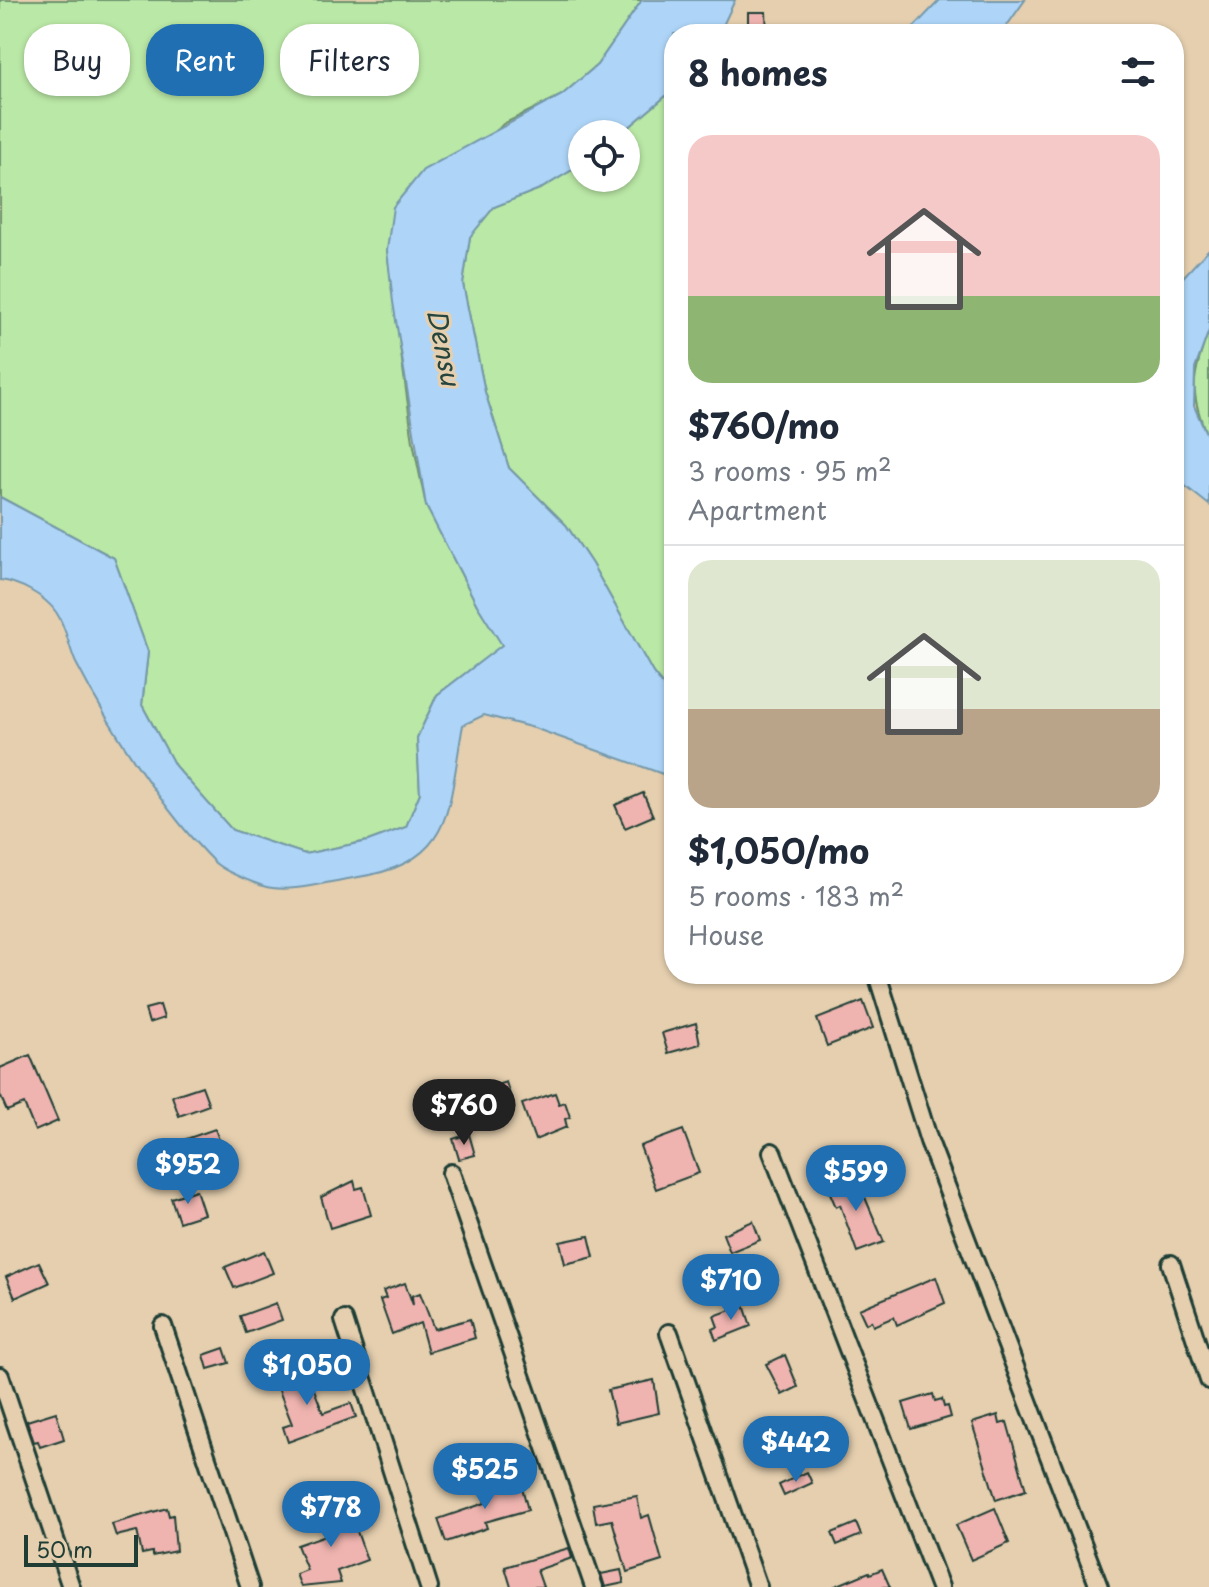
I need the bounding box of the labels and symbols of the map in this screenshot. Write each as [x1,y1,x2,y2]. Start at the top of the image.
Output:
water label: Densu [419,305,472,391]
pin: $760 [417,1079,511,1147]
pin: $952 [141,1138,235,1206]
pin: $599 [809,1145,903,1213]
pin: $710 [684,1254,778,1322]
pin: $1,050 [242,1339,372,1407]
pin: $442 [749,1416,843,1484]
pin: $525 [438,1443,532,1511]
pin: $778 [284,1481,378,1549]
scale bar [24,1531,138,1567]

